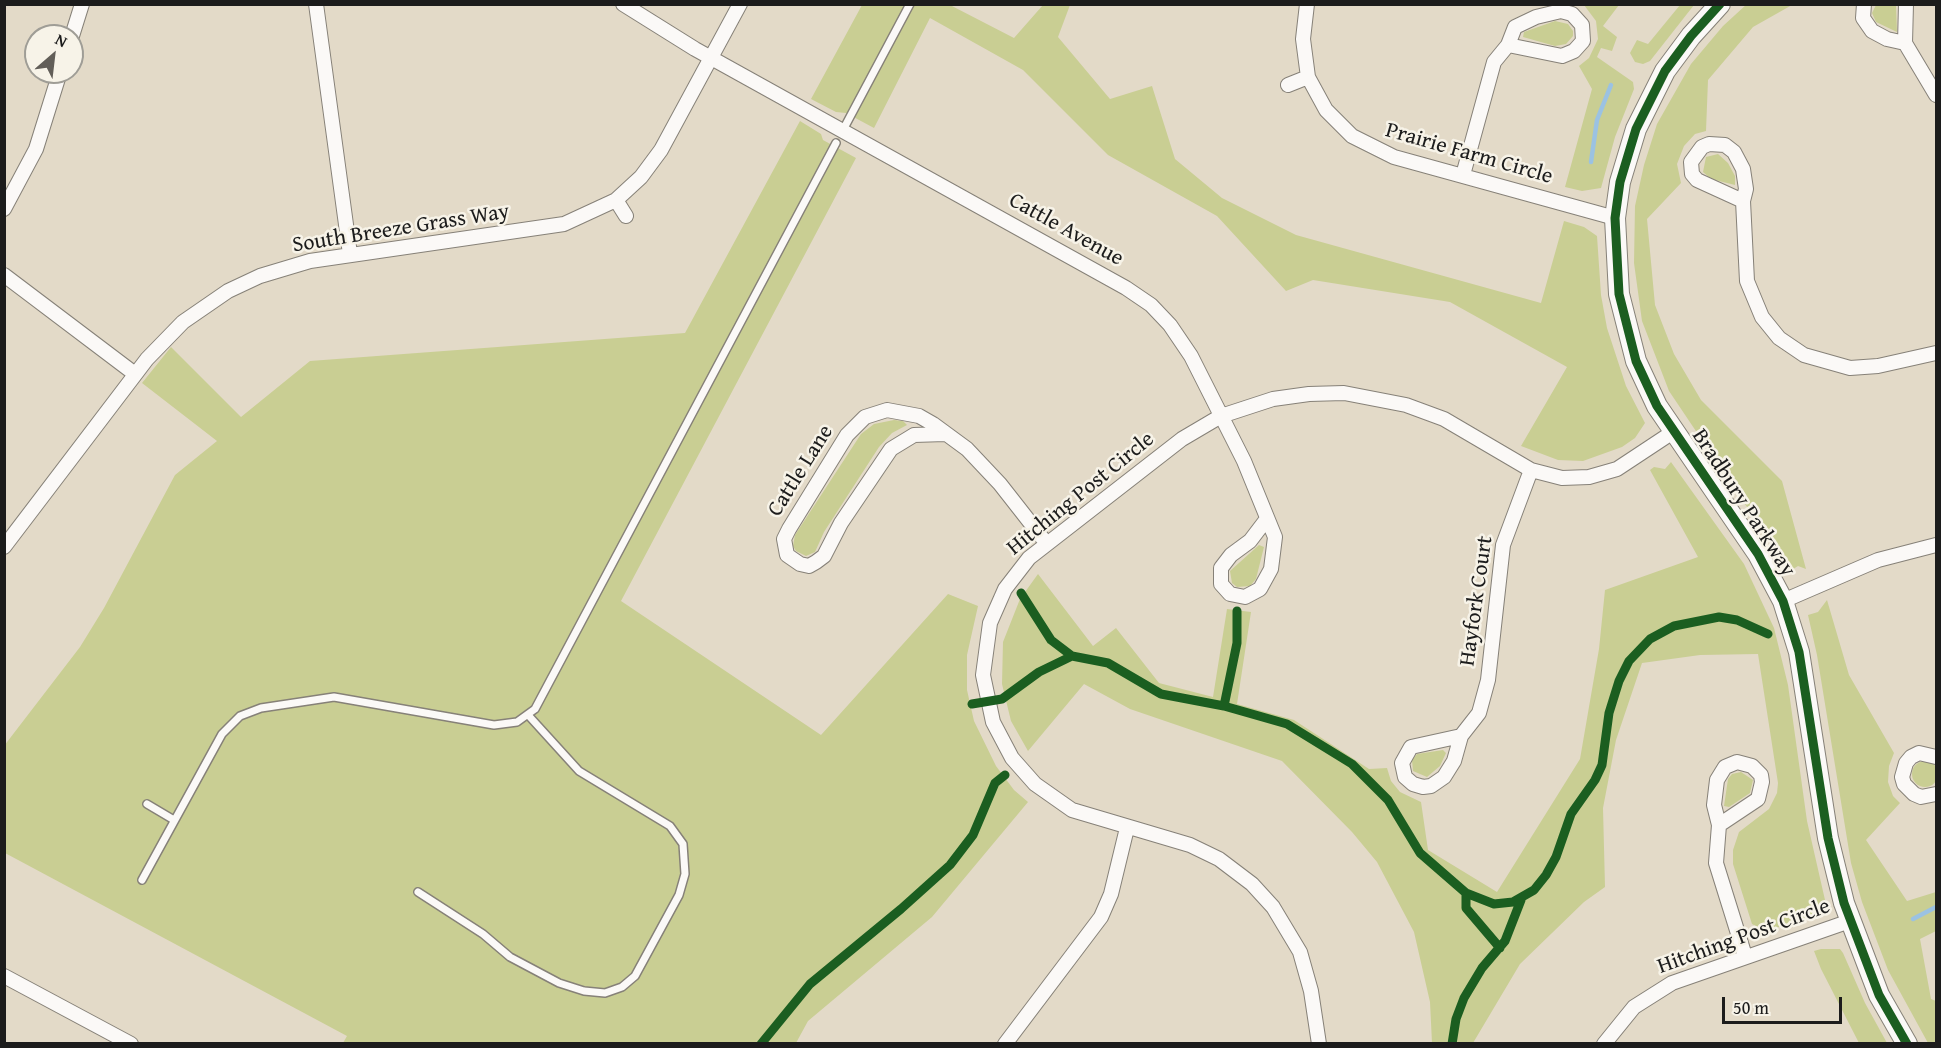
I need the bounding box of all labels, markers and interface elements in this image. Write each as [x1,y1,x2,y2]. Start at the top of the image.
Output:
north arrow [24,24,84,84]
text: N [51,27,72,53]
street label: Prairie Farm Circle [1382,118,1556,190]
street label: Cattle Avenue [1004,188,1128,272]
street label: South Breeze Grass Way [291,199,511,259]
street label: Cattle Lane [763,420,839,522]
street label: Bradbury Parkway [1685,424,1801,582]
street label: Hitching Post Circle [1002,427,1160,561]
street label: Hayfork Court [1455,534,1499,668]
street label: Hitching Post Circle [1654,894,1834,980]
scale bar [1725,985,1845,1023]
text: 50 m [1733,994,1769,1021]

